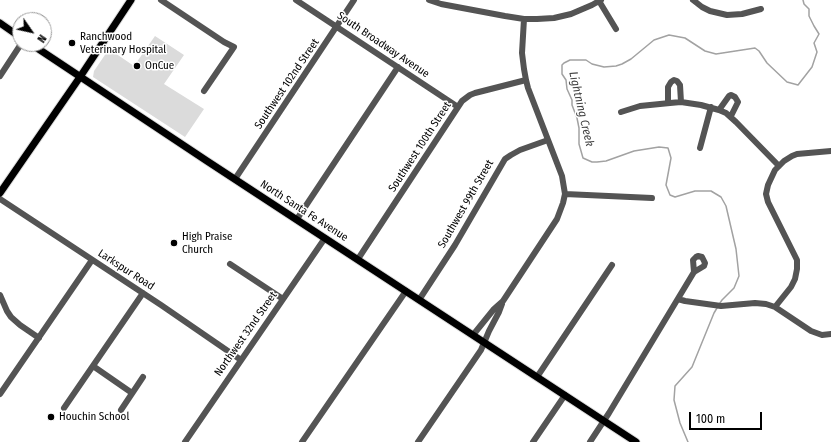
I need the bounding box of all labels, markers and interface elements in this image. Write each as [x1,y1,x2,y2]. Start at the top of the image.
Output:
street label: South Broadway Avenue [334,9,432,81]
north arrow [12,12,52,52]
place label: Ranchwood Veterinary Hospital [80,30,166,56]
text: N [34,32,49,45]
street label: Southwest 102nd Street [252,36,322,132]
marker: Ranchwood Veterinary Hospital [67,38,77,48]
place label: OnCue [145,59,174,73]
marker: OnCue [132,61,142,71]
water label: Lightning Creek [565,70,597,148]
street label: Southwest 100th Street [386,100,454,194]
street label: Southwest 99th Street [435,158,497,250]
street label: North Santa Fe Avenue [258,178,350,244]
place label: High Praise Church [182,230,232,256]
marker: High Praise Church [169,238,179,248]
street label: Larkspur Road [95,247,157,293]
street label: Northwest 32nd Street [212,289,280,379]
scale bar [691,404,764,430]
place label: Houchin School [59,410,129,424]
marker: Houchin School [46,412,56,422]
text: 100 m [696,412,725,426]

